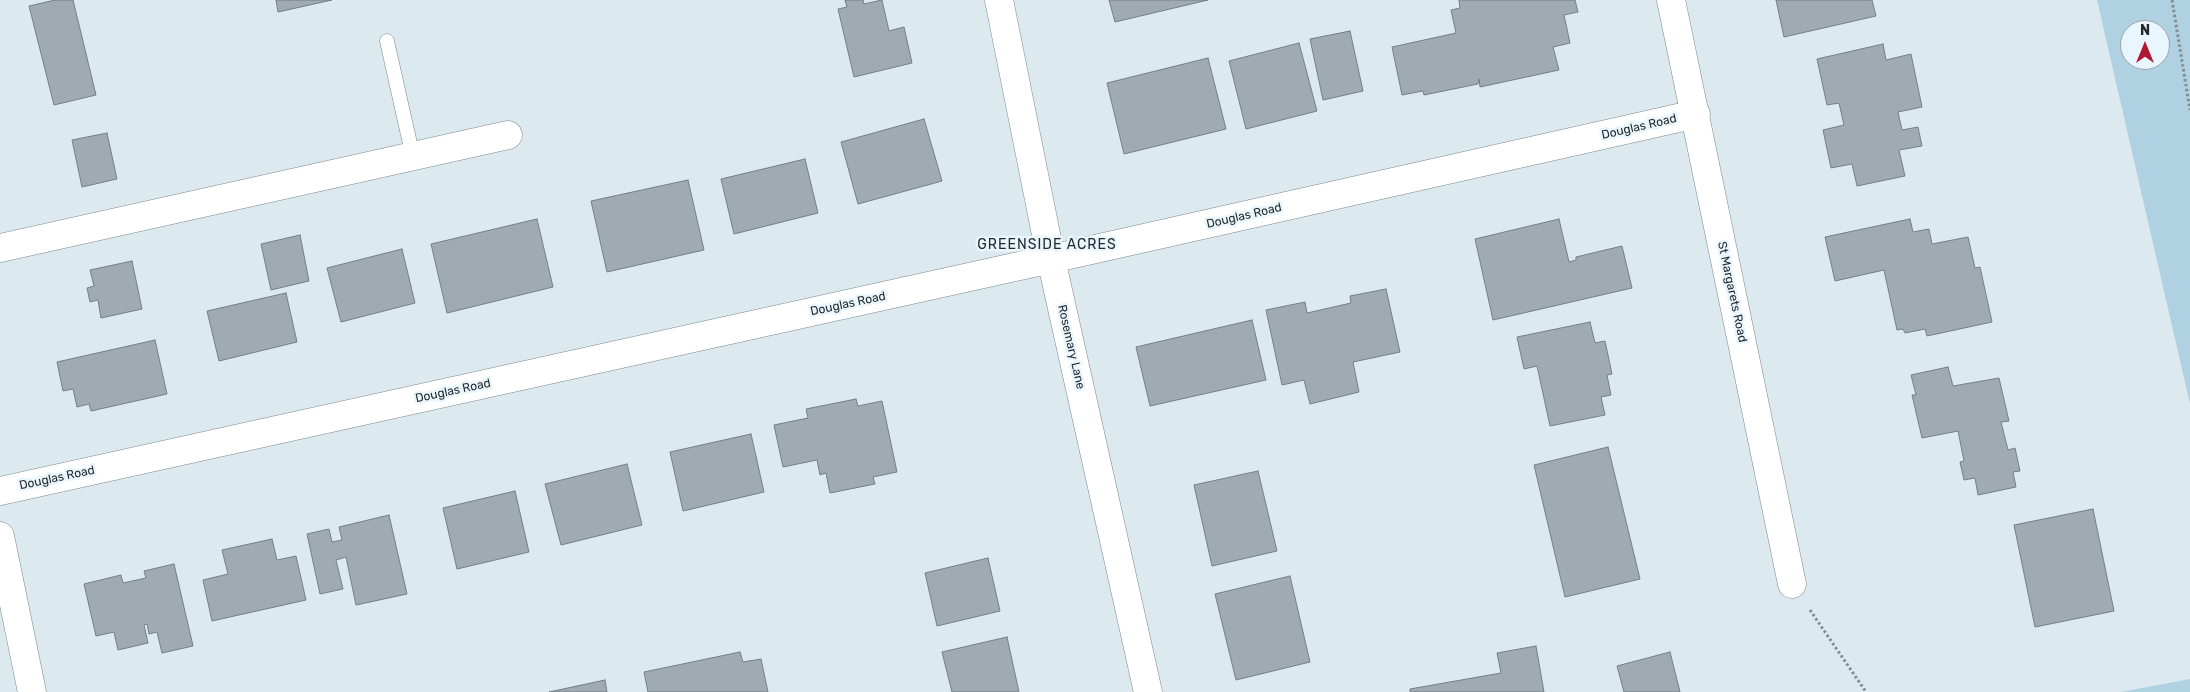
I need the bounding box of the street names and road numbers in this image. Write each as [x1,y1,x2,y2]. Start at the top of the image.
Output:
street label: Douglas Road [1600,111,1678,143]
street label: Douglas Road [1205,200,1283,232]
street label: St Margarets Road [1714,240,1750,344]
street label: Douglas Road [809,289,887,319]
street label: Rosemary Lane [1054,303,1088,391]
street label: Douglas Road [414,376,492,406]
street label: Douglas Road [18,463,96,493]

